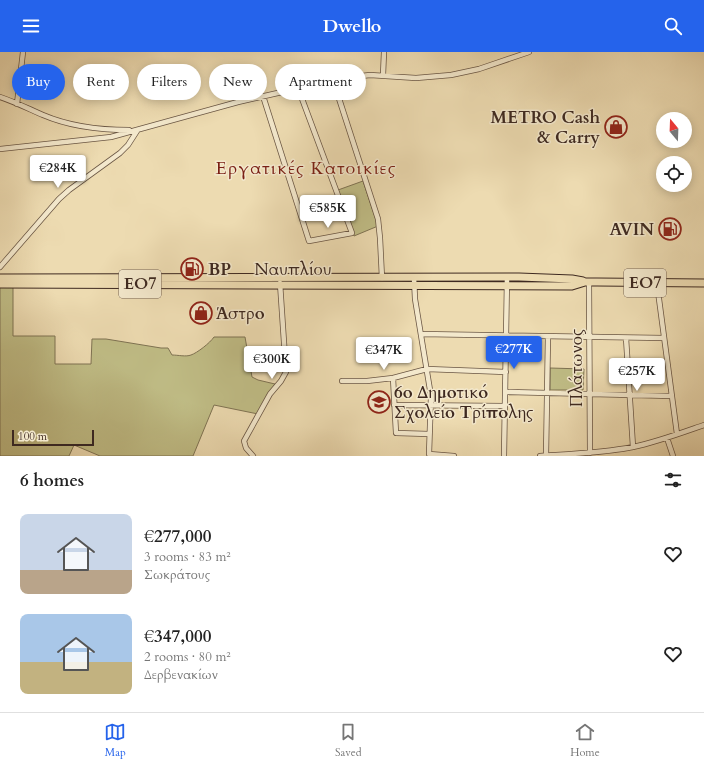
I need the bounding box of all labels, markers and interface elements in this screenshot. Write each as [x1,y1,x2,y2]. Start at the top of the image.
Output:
text: Dwello [323,14,381,39]
icon: menu [20,15,42,37]
icon: search [662,15,684,37]
chip: Buy [12,64,65,100]
chip: Rent [73,64,129,100]
chip: Filters [137,64,201,100]
chip: New [209,64,267,100]
chip: Apartment [275,64,366,100]
place label: METRO Cash & Carry [491,106,600,149]
north arrow [656,112,692,148]
map controls [656,112,692,192]
shop icon: METRO Cash & Carry [603,114,629,140]
pin: €284K [30,155,86,189]
district label: Εργατικές Κατοικίες [216,156,396,181]
button: locate [656,156,692,192]
text: €284K [39,159,77,177]
pin: €585K [300,195,356,229]
text: €585K [309,199,347,217]
fuel station icon: AVIN [657,216,683,242]
place label: AVIN [610,218,654,241]
fuel station icon: BP [179,256,205,282]
place label: BP [208,258,231,281]
street label: Ναυπλίου [254,258,332,281]
road number: ΕΟ7 [624,269,666,297]
road number: ΕΟ7 [119,270,161,298]
shop icon: Άστρο [188,300,214,326]
place label: Άστρο [215,302,265,325]
street label: Πλάτωνος [565,329,588,407]
pin: €277K [486,336,542,370]
pin: €347K [356,337,412,371]
text: €277K [495,340,533,358]
text: €347K [365,341,403,359]
pin: €300K [244,346,300,380]
text: €300K [253,350,291,368]
pin: €257K [609,358,665,392]
text: €257K [618,362,656,380]
place label: 6ο Δημοτικό Σχολείο Τρίπολης [394,381,533,424]
school or university icon: 6ο Δημοτικό Σχολείο Τρίπολης [366,389,392,415]
scale bar [12,428,94,447]
text: 100 m [18,429,47,444]
text: 6 homes [20,469,84,492]
icon: filters [662,469,684,491]
text: €277,000 [144,525,211,548]
icon: home [52,530,100,578]
icon: heart [662,543,684,565]
text: 3 rooms · 83 m² [144,548,231,566]
text: Σωκράτους [144,566,210,584]
text: €347,000 [144,625,211,648]
icon: home [52,630,100,678]
icon: heart [662,643,684,665]
text: 2 rooms · 80 m² [144,648,231,666]
text: Δερβενακίων [144,666,218,684]
tab: Map [104,721,126,760]
tab: Saved [335,721,362,760]
tab: Home [570,721,600,760]

